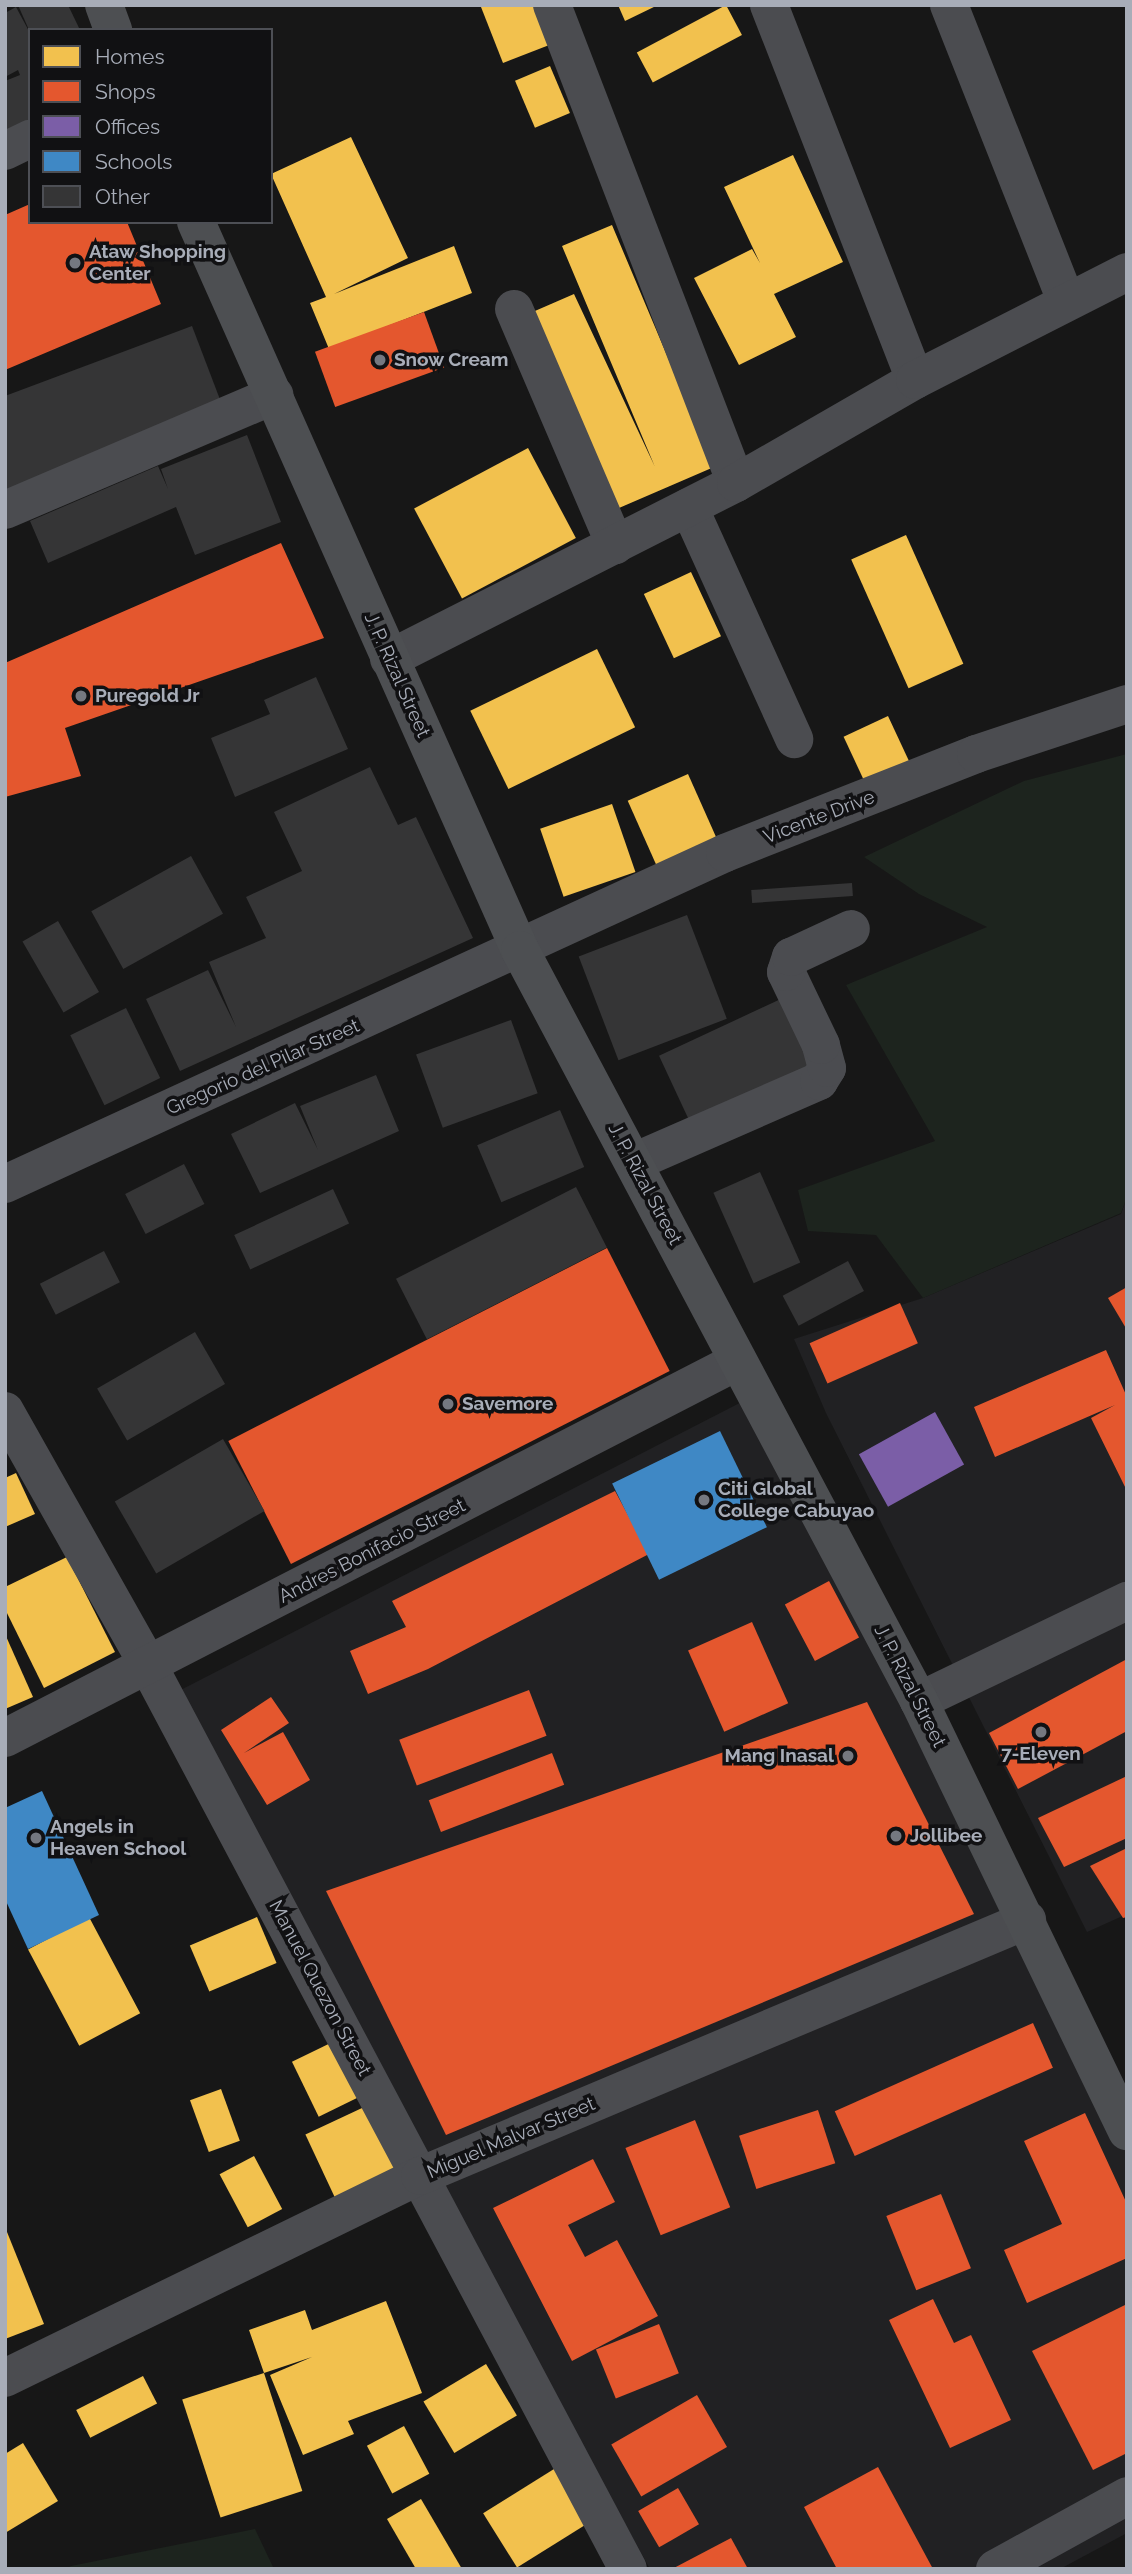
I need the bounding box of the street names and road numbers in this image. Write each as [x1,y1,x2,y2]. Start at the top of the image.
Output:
street label: J. P. Rizal Street [359,609,435,741]
street label: Vicente Drive [760,785,878,849]
street label: Gregorio del Pilar Street [163,1014,363,1120]
street label: J. P. Rizal Street [603,1119,687,1249]
street label: Andres Bonifacio Street [275,1494,469,1608]
street label: J. P. Rizal Street [869,1621,951,1751]
street label: Manuel Quezon Street [264,1896,376,2080]
street label: Miguel Malvar Street [423,2092,599,2184]

